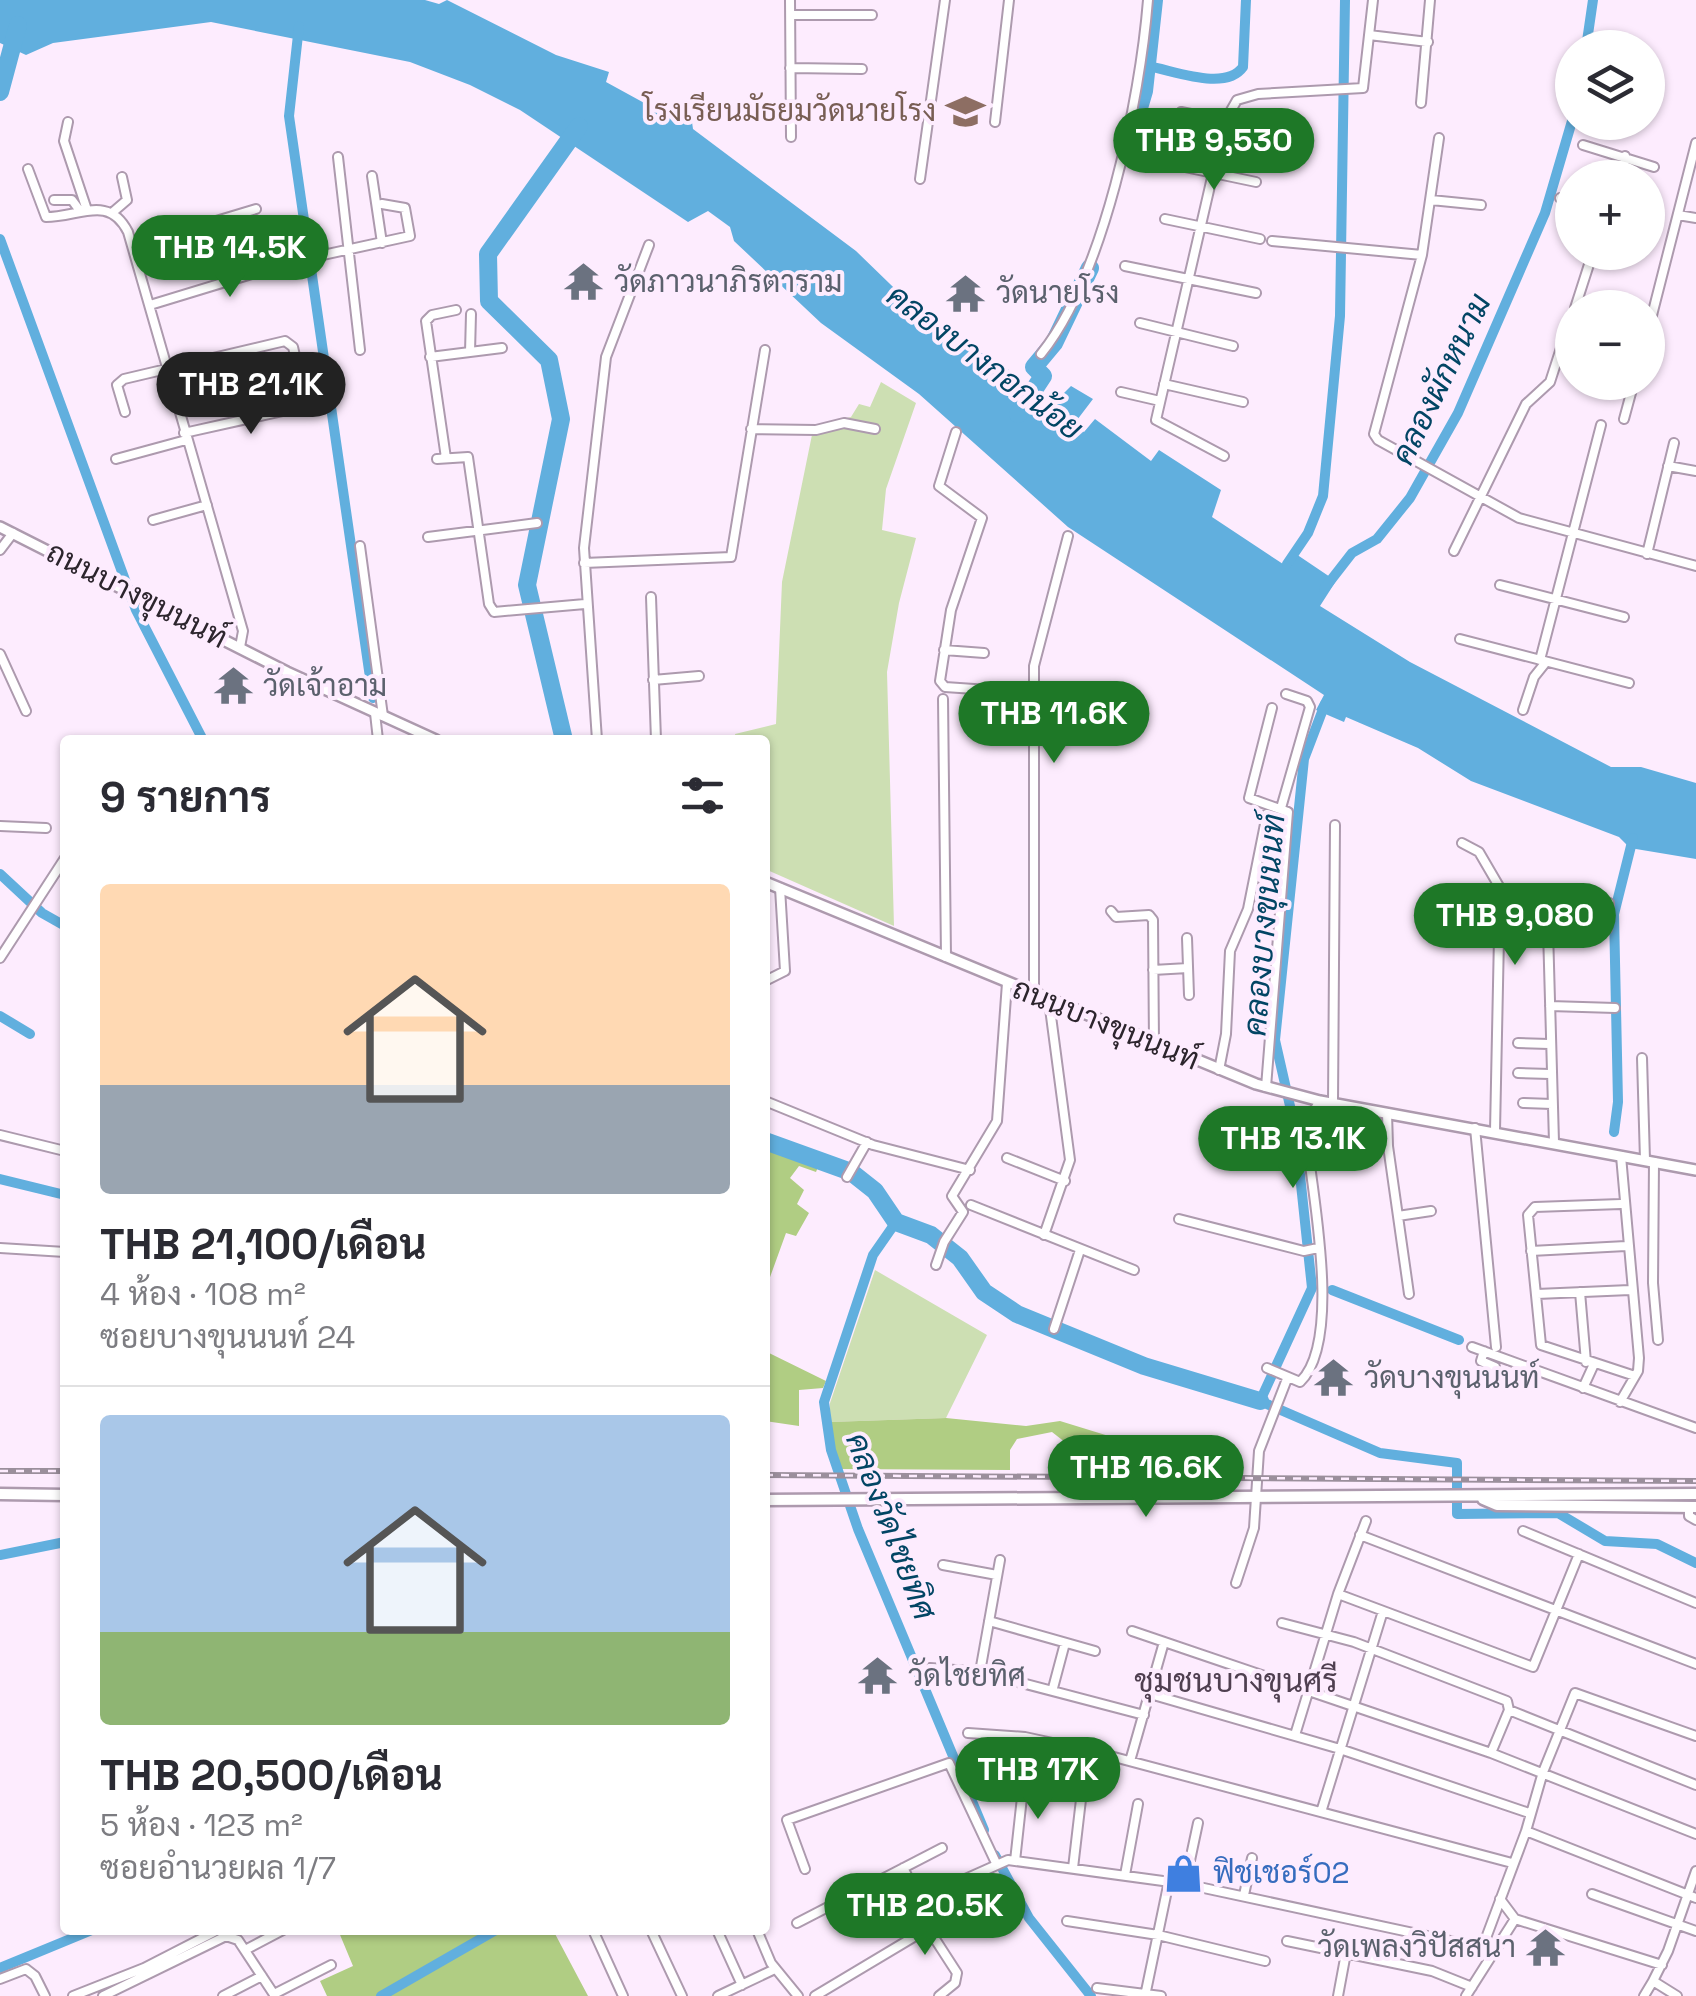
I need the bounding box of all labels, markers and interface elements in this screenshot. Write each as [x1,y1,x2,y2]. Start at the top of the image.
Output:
map controls [1555,30,1665,400]
button: layers [1555,30,1665,140]
school or university icon: โรงเรียนมัธยมวัดนายโรง [945,90,987,132]
place label: โรงเรียนมัธยมวัดนายโรง [641,91,936,130]
pin: THB 9,530 [1100,108,1328,193]
text: THB 9,530 [1135,120,1293,160]
button: + [1555,160,1665,270]
pin: THB 14.5K [116,215,344,300]
text: THB 14.5K [154,227,306,267]
temple icon: วัดภาวนาภิรตาราม [563,261,605,303]
place label: วัดภาวนาภิรตาราม [614,262,842,301]
temple icon: วัดนายโรง [945,272,987,314]
place label: วัดนายโรง [996,273,1119,312]
water label: คลองบางกอกน้อย [879,275,1091,449]
water label: คลองผักหนาม [1382,287,1500,471]
button: − [1555,290,1665,400]
pin: THB 21.1K [137,352,365,437]
text: THB 21.1K [178,364,324,404]
street label: ถนนบางขุนนนท์ [39,532,234,659]
temple icon: วัดเจ้าอาม [212,665,254,707]
place label: วัดเจ้าอาม [263,665,387,705]
pin: THB 11.6K [940,681,1168,766]
text: THB 11.6K [980,693,1128,733]
icon: filters [675,768,730,823]
text: 9 รายการ [100,771,271,824]
water label: คลองบางขุนนนท์ [1233,808,1296,1038]
pin: THB 9,080 [1401,883,1629,968]
text: THB 9,080 [1436,895,1594,935]
icon: home [325,949,505,1129]
street label: ถนนบางขุนนนท์ [1006,968,1205,1081]
pin: THB 13.1K [1179,1106,1407,1191]
text: THB 13.1K [1220,1118,1366,1158]
text: THB 21,100/เดือน [100,1218,427,1271]
text: 4 ห้อง · 108 m² [100,1274,306,1314]
text: ซอยบางขุนนนท์ 24 [100,1317,355,1357]
temple icon: วัดบางขุนนนท์ [1313,1357,1355,1399]
place label: วัดบางขุนนนท์ [1364,1358,1540,1399]
water label: คลองวัดไชยทิศ [837,1427,946,1626]
pin: THB 16.6K [1032,1435,1260,1520]
text: THB 16.6K [1070,1447,1222,1487]
icon: home [325,1480,505,1660]
temple icon: วัดไชยทิศ [857,1655,899,1697]
place label: วัดไชยทิศ [908,1656,1026,1695]
district label: ชุมชนบางขุนศรี [1134,1661,1338,1703]
pin: THB 17K [946,1737,1130,1822]
text: THB 20,500/เดือน [100,1749,443,1802]
text: THB 17K [977,1749,1099,1789]
text: 5 ห้อง · 123 m² [100,1805,303,1845]
text: ซอยอำนวยผล 1/7 [100,1848,336,1888]
shop icon: ฟิชเชอร์02 [1162,1852,1204,1894]
place label: ฟิชเชอร์02 [1213,1853,1350,1892]
pin: THB 20.5K [811,1873,1039,1958]
text: THB 20.5K [846,1885,1004,1925]
temple icon: วัดเพลงวิปัสสนา [1525,1926,1567,1968]
place label: วัดเพลงวิปัสสนา [1317,1927,1516,1966]

